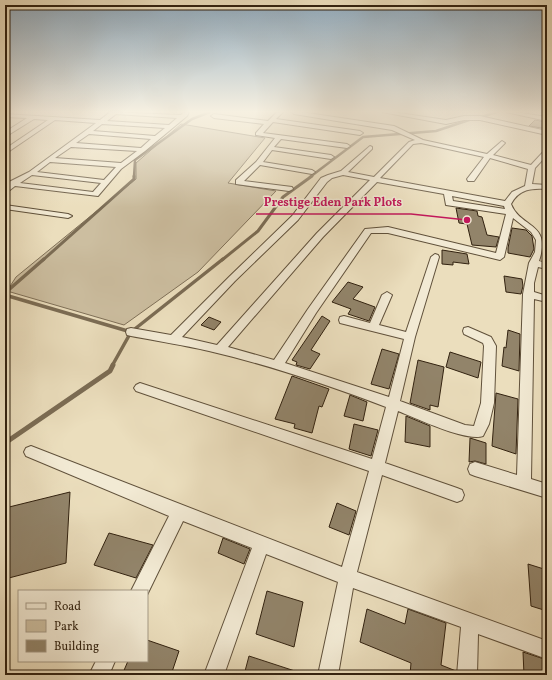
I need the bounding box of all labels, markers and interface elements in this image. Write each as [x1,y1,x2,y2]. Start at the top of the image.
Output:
callout: Prestige Eden Park Plots [256,190,411,214]
text: Prestige Eden Park Plots [264,195,403,211]
legend [18,590,148,662]
text: Road [54,599,81,615]
text: Park [54,619,79,635]
text: Building [54,639,99,655]

